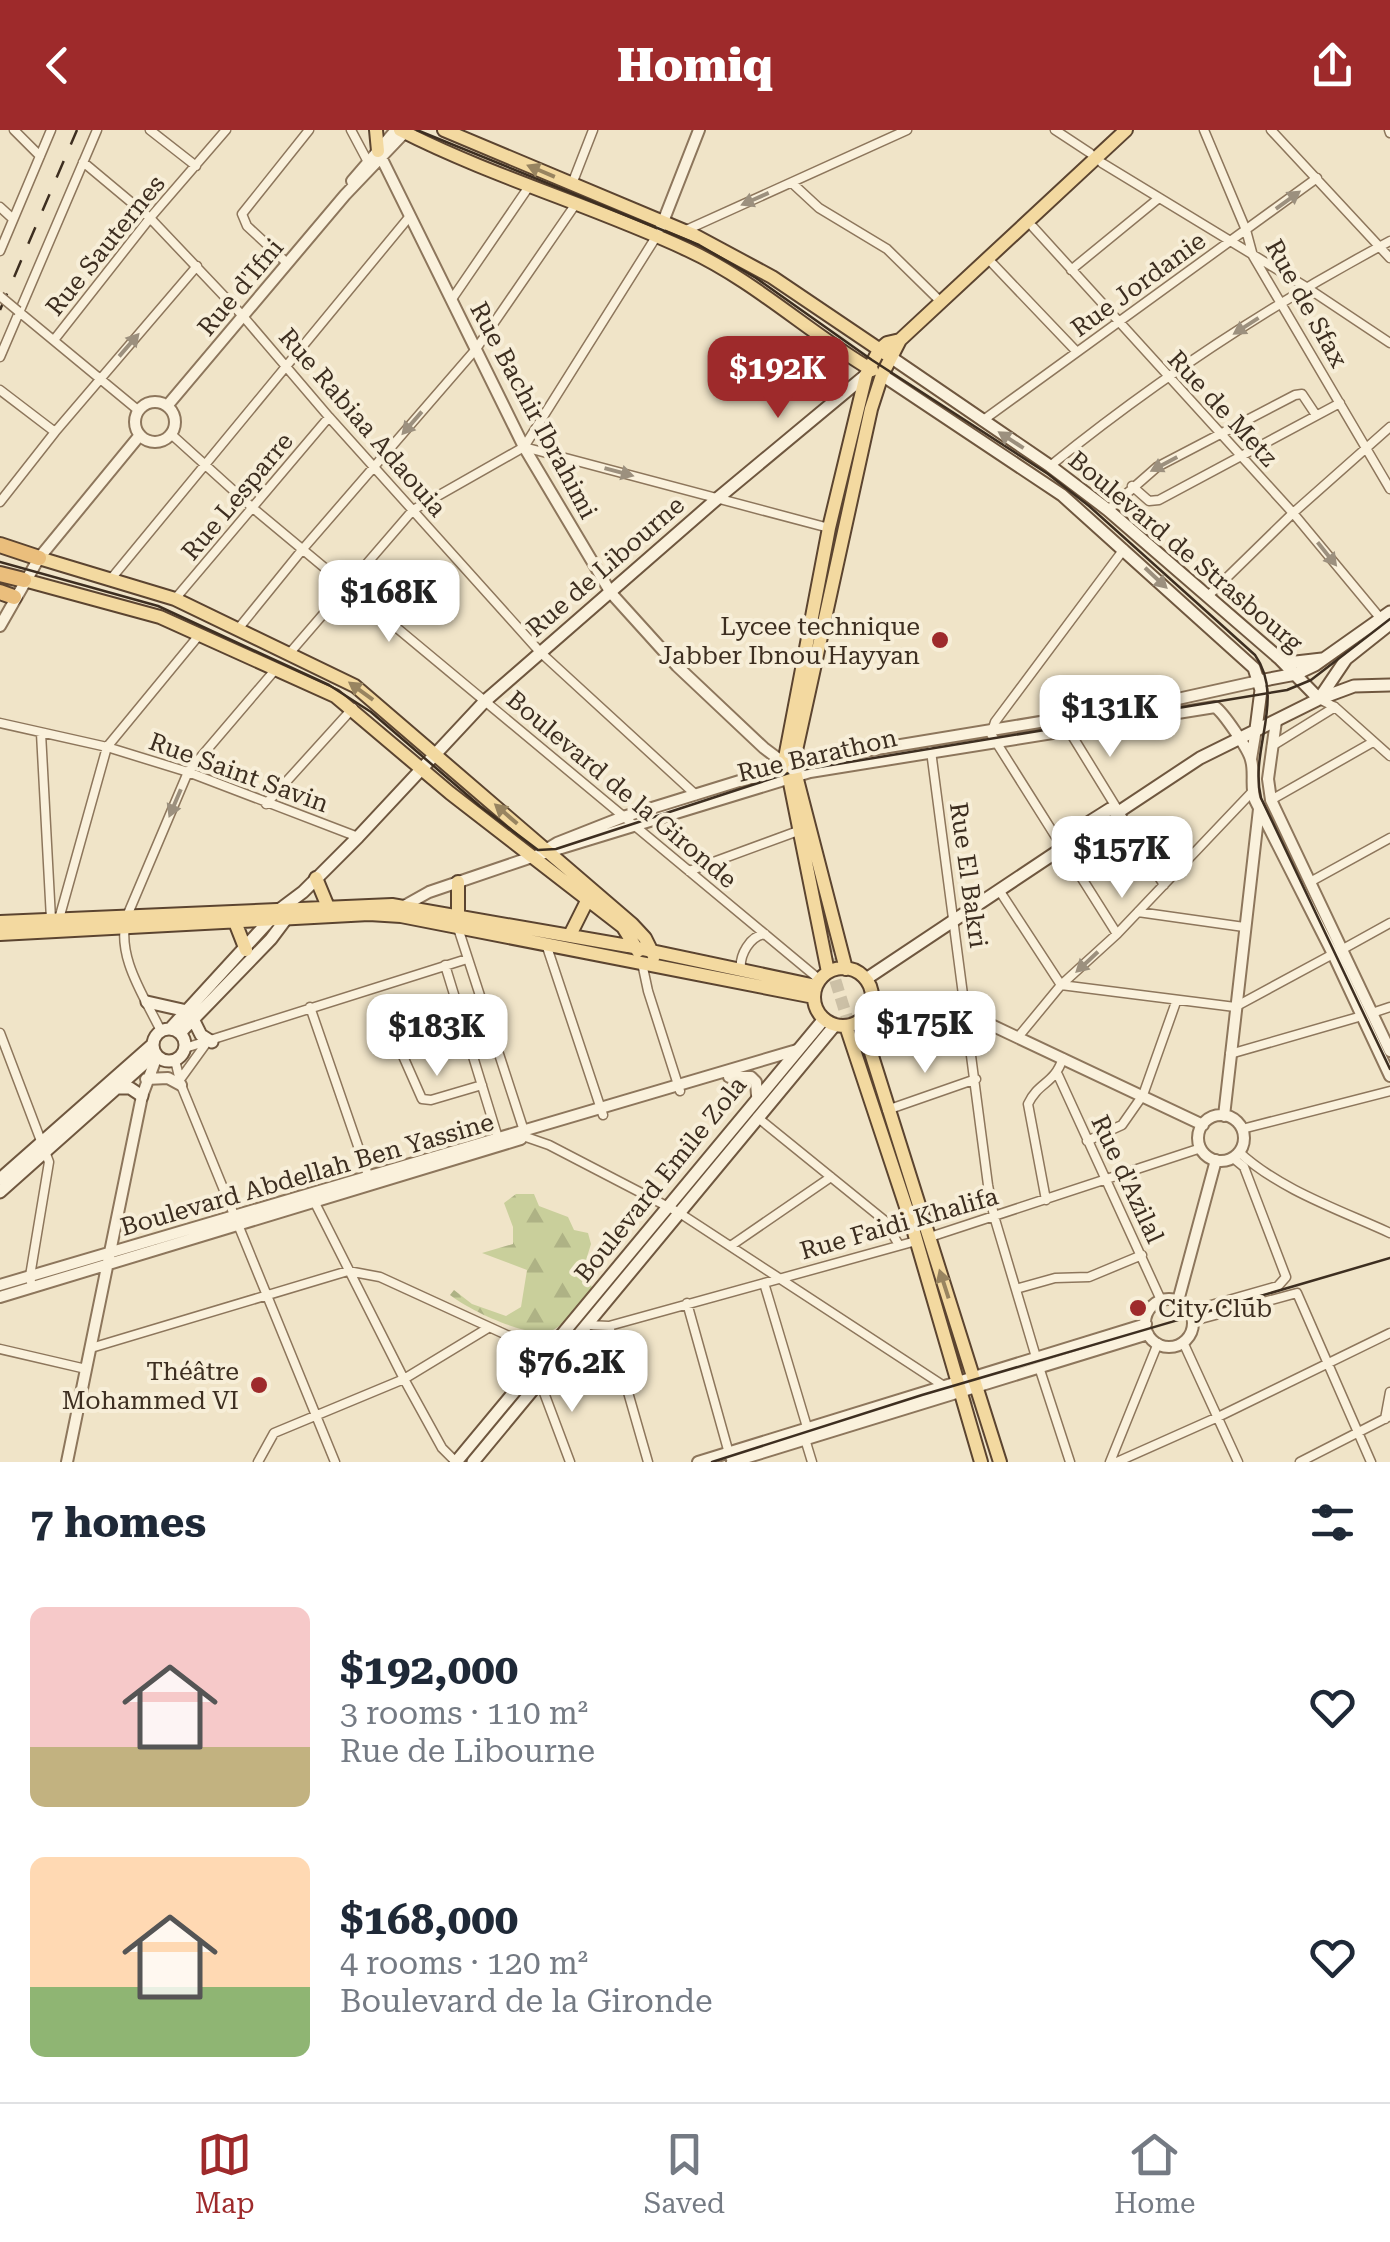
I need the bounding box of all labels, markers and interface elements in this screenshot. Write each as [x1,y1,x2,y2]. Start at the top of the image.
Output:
icon: back [30,38,85,93]
icon: share [1305,38,1360,93]
text: Homiq [617,39,773,92]
one-way arrow [526,163,556,179]
street label: Rue Sauternes [40,169,171,321]
one-way arrow [740,191,770,207]
one-way arrow [1275,191,1301,210]
street label: Rue Jordanie [1065,226,1211,343]
street label: Rue d'Ifni [192,233,289,342]
street label: Rue de Sfax [1260,234,1354,373]
street label: Rue Bachir Ibrahimi [464,297,603,524]
one-way arrow [1232,316,1259,334]
street label: Rue Rabiaa Adaouia [273,322,453,523]
one-way arrow [117,333,139,358]
pin: $192K [708,336,848,421]
street label: Rue de Metz [1162,345,1284,472]
text: $192K [730,349,826,387]
one-way arrow [402,410,424,435]
street label: Rue Lesparre [176,427,299,566]
one-way arrow [997,431,1024,450]
street label: Boulevard de Strasbourg [1063,445,1309,658]
one-way arrow [1149,456,1178,473]
one-way arrow [603,464,634,480]
street label: Rue de Libourne [521,490,690,643]
one-way arrow [1316,541,1337,566]
pin: $168K [319,560,459,645]
one-way arrow [1144,567,1168,590]
text: $168K [341,573,437,611]
place label: Lycee technique Jabber Ibnou Hayyan [659,612,920,670]
marker: Lycee technique Jabber Ibnou Hayyan [929,629,951,651]
pin: $131K [1040,675,1180,760]
one-way arrow [347,682,374,701]
street label: Boulevard de la Gironde [501,685,743,894]
text: $131K [1062,688,1158,726]
street label: Rue Barathon [734,723,900,788]
street label: Rue Saint Savin [145,727,332,818]
one-way arrow [167,788,183,818]
street label: Rue El Bakri [944,800,993,950]
one-way arrow [493,804,518,826]
pin: $157K [1052,816,1192,901]
text: $157K [1074,829,1170,867]
one-way arrow [1075,950,1099,973]
pin: $175K [855,991,995,1076]
pin: $183K [367,994,507,1079]
text: $175K [877,1004,973,1042]
text: $183K [389,1007,485,1045]
street label: Boulevard Emile Zola [569,1070,752,1288]
street label: Boulevard Abdellah Ben Yassine [117,1107,497,1242]
street label: Rue d'Azilal [1085,1111,1170,1248]
street label: Rue Faidi Khalifa [797,1181,1002,1266]
one-way arrow [936,1268,951,1298]
place label: City Club [1158,1294,1272,1323]
marker: City Club [1127,1297,1149,1319]
pin: $76.2K [491,1330,653,1415]
text: $76.2K [519,1343,625,1381]
place label: Théâtre Mohammed VI [62,1357,239,1415]
marker: Théâtre Mohammed VI [248,1374,270,1396]
icon: filters [1305,1495,1360,1550]
text: 7 homes [30,1498,206,1547]
text: $192,000 [340,1645,518,1694]
icon: home [110,1647,230,1767]
icon: heart [1305,1680,1360,1735]
text: 3 rooms · 110 m² [340,1694,588,1732]
text: Rue de Libourne [340,1732,595,1770]
text: $168,000 [340,1895,518,1944]
icon: home [110,1897,230,2017]
icon: heart [1305,1930,1360,1985]
text: 4 rooms · 120 m² [340,1944,588,1982]
text: Boulevard de la Gironde [340,1982,713,2020]
tab: Map [195,2127,255,2220]
tab: Saved [644,2127,725,2220]
tab: Home [1114,2127,1195,2220]

